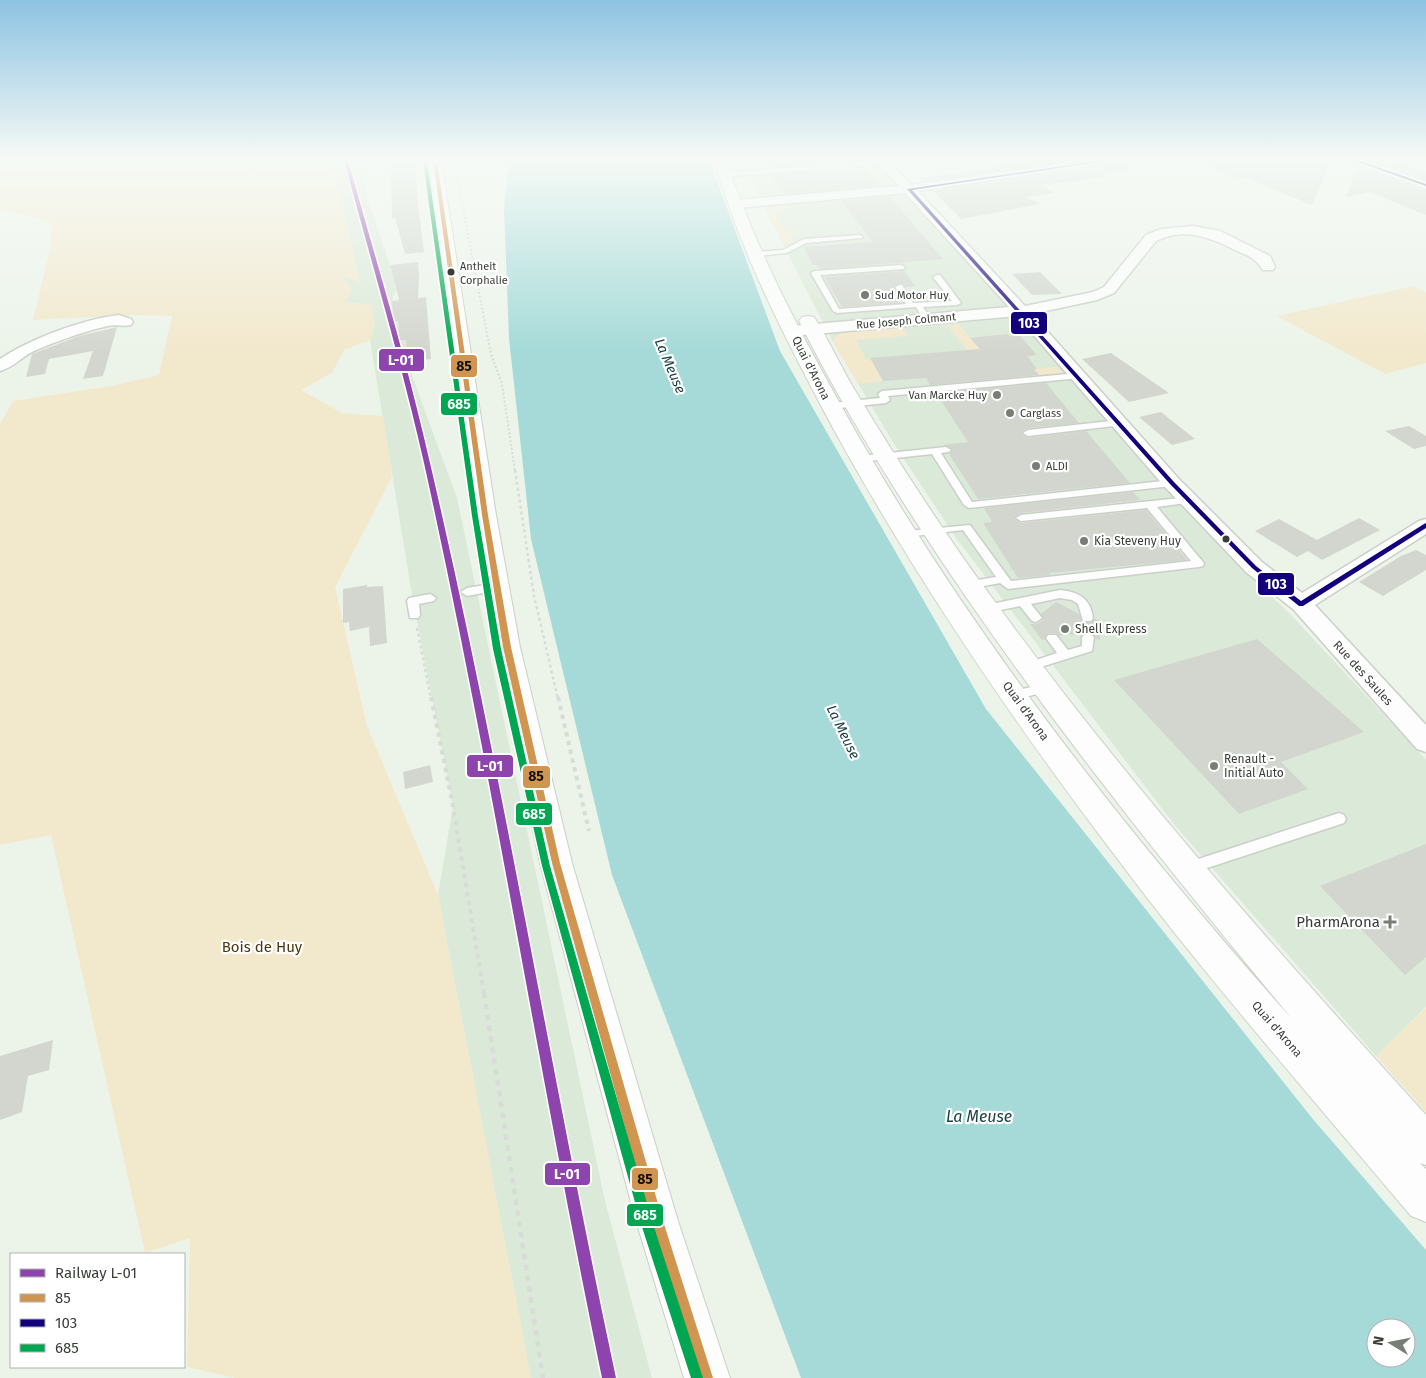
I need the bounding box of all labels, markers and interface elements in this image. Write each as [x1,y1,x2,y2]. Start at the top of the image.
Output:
place label: Antheit Corphalie [460,260,508,287]
marker: Antheit Corphalie [446,267,456,277]
marker: Sud Motor Huy [859,289,871,301]
place label: Sud Motor Huy [875,289,949,302]
street label: Rue Joseph Colmant [856,310,956,332]
line badge: 103 [1010,311,1048,335]
text: 103 [1018,315,1040,332]
street label: Quai d'Arona [789,334,833,402]
water label: La Meuse [651,336,689,396]
line badge: L-01 [378,348,425,372]
text: L-01 [388,352,414,369]
line badge: 85 [450,354,478,378]
text: 85 [456,358,472,375]
place label: Van Marcke Huy [909,389,988,402]
marker: Van Marcke Huy [991,389,1003,401]
line badge: 685 [440,392,478,416]
text: 685 [447,396,471,413]
marker: Carglass [1004,407,1016,419]
place label: Carglass [1020,407,1061,420]
marker: ALDI [1030,460,1042,472]
place label: ALDI [1046,460,1068,473]
place label: Kia Steveny Huy [1094,534,1181,548]
unlabelled marker [1221,534,1231,544]
marker: Kia Steveny Huy [1078,535,1090,547]
line badge: 103 [1257,572,1295,596]
text: 103 [1265,576,1287,593]
place label: Shell Express [1075,622,1147,636]
marker: Shell Express [1059,623,1071,635]
street label: Rue des Saules [1330,638,1396,708]
street label: Quai d'Arona [1000,679,1052,743]
water label: La Meuse [823,702,863,762]
place label: Renault - Initial Auto [1224,752,1284,780]
line badge: L-01 [466,754,514,778]
text: L-01 [477,758,503,775]
marker: Renault - Initial Auto [1208,760,1220,772]
line badge: 85 [522,765,551,789]
text: 85 [528,768,544,785]
line badge: 685 [515,802,553,826]
text: 685 [522,806,546,823]
place label: PharmArona [1296,913,1380,931]
marker: PharmArona [1384,916,1396,928]
park label: Bois de Huy [222,938,303,956]
street label: Quai d'Arona [1249,998,1305,1060]
water label: La Meuse [946,1107,1012,1126]
line badge: L-01 [544,1162,591,1186]
text: L-01 [554,1166,580,1183]
line badge: 85 [631,1167,659,1191]
text: 85 [637,1171,653,1188]
line badge: 685 [626,1203,664,1227]
text: 685 [633,1207,657,1224]
legend [10,1253,185,1368]
text: Railway L-01 [55,1264,137,1282]
text: 85 [55,1289,71,1307]
text: 103 [55,1314,77,1332]
north arrow [1366,1318,1416,1368]
text: N [1370,1335,1388,1347]
text: 685 [55,1339,79,1357]

